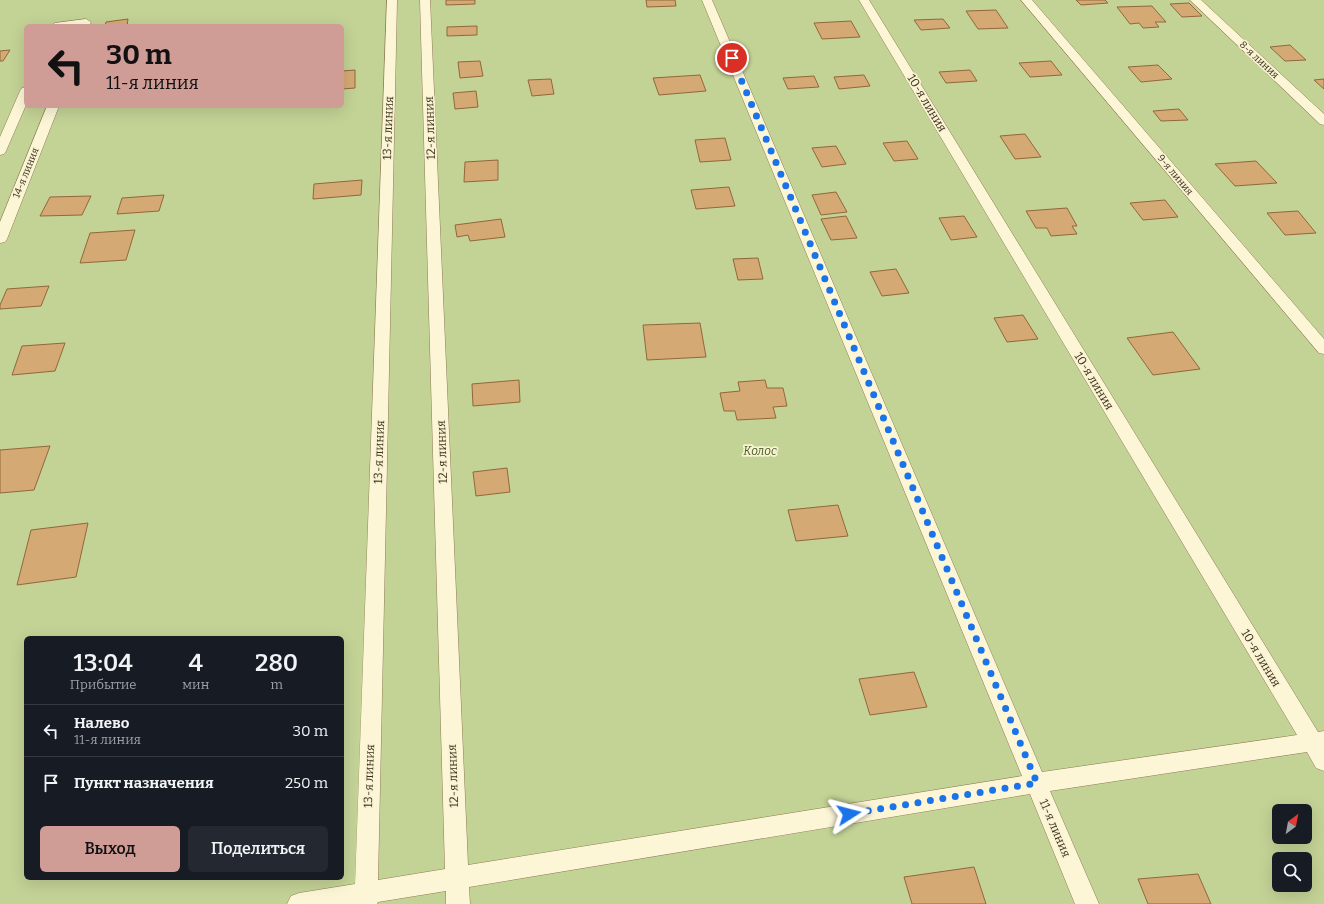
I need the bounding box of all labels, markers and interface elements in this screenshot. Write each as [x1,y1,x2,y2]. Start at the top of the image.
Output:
text: 30 m [106,38,172,71]
street label: 8-я линия [1237,39,1281,82]
icon: left [40,40,92,92]
pin [715,41,749,75]
icon: arrive [721,47,743,69]
text: 11-я линия [106,72,199,94]
street label: 10-я линия [904,72,950,135]
street label: 13-я линия [380,96,396,160]
street label: 12-я линия [422,96,438,160]
street label: 14-я линия [10,146,42,200]
street label: 9-я линия [1155,152,1196,198]
street label: 10-я линия [1071,350,1117,413]
street label: 13-я линия [371,420,387,484]
street label: 12-я линия [434,420,450,484]
park label: Колос [743,444,777,458]
street label: 10-я линия [1238,627,1284,690]
text: 13:04 [74,649,133,677]
text: 4 [189,649,203,677]
text: 280 [255,649,298,677]
text: Прибытие [70,677,136,692]
text: мин [182,677,209,692]
text: m [270,677,283,692]
text: Налево [74,714,129,732]
icon: left [40,720,62,742]
text: 30 m [293,722,328,740]
text: 11-я линия [74,732,141,747]
street label: 13-я линия [361,744,377,808]
street label: 12-я линия [445,744,461,808]
icon: arrive [40,772,62,794]
text: Пункт назначения [74,774,214,792]
text: 250 m [285,774,328,792]
position arrow [828,793,870,835]
street label: 11-я линия [1036,797,1074,860]
north arrow [1272,804,1312,844]
map controls [1272,804,1312,892]
button: Выход [40,826,180,872]
button: Поделиться [188,826,328,872]
button: search [1272,852,1312,892]

